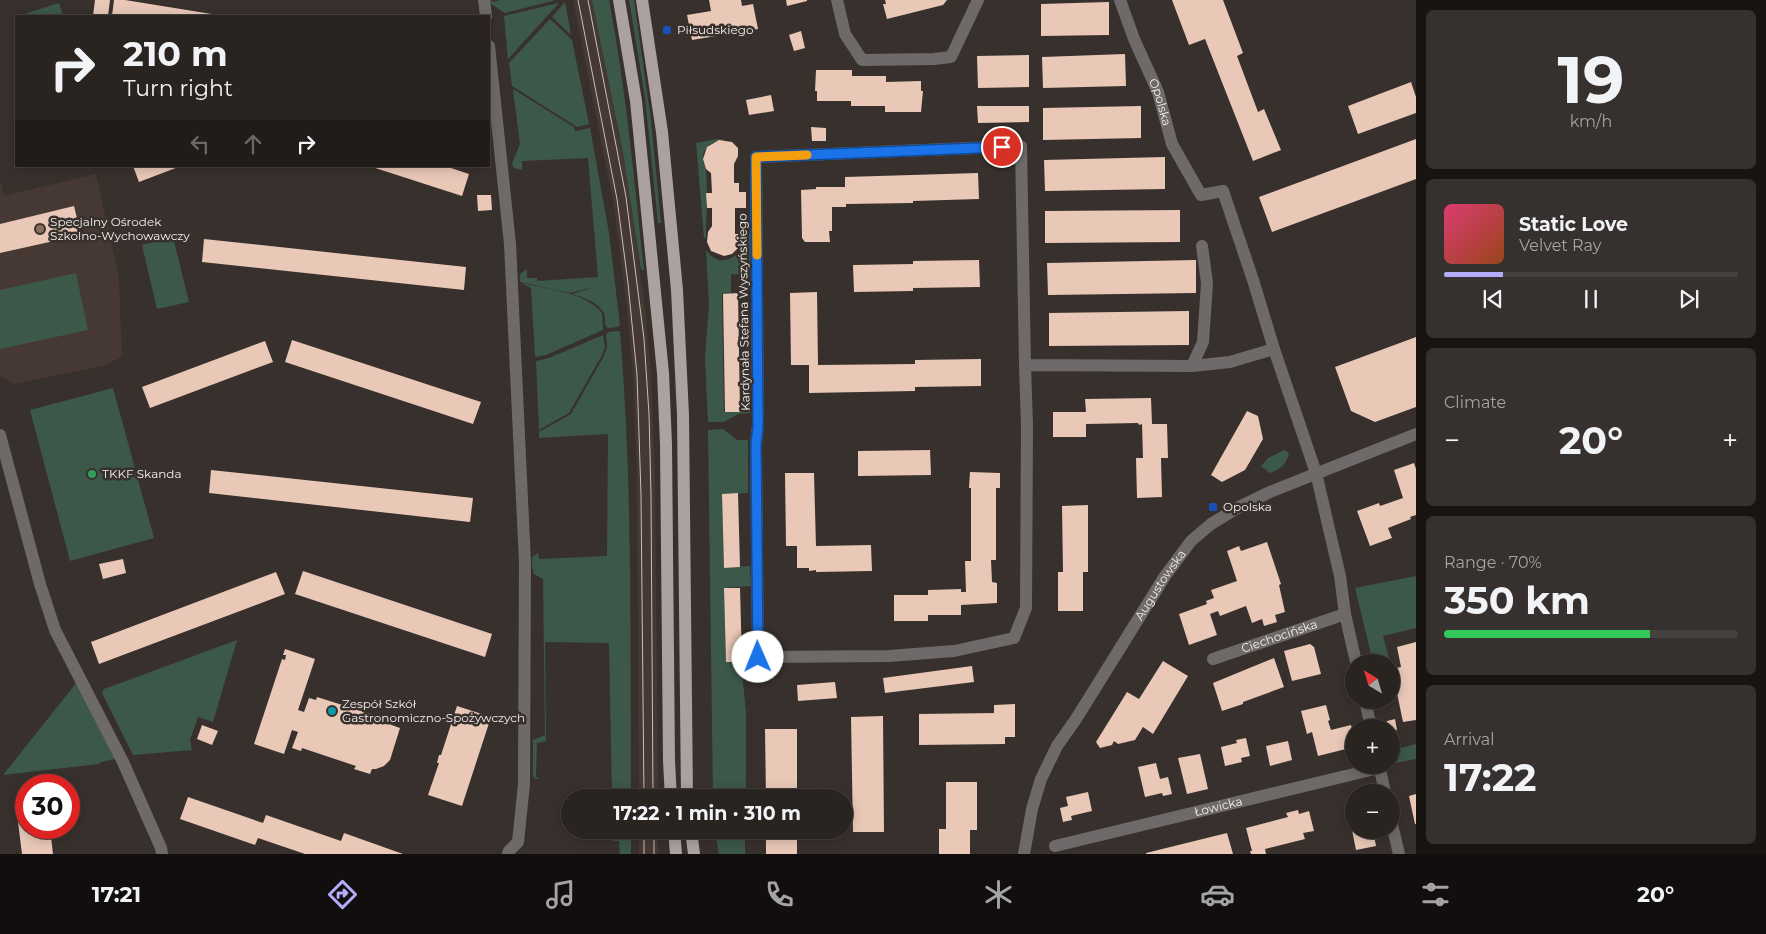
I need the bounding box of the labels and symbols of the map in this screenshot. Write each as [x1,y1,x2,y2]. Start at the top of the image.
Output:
place label: Piłsudskiego [677,22,754,37]
marker: Piłsudskiego [661,24,673,36]
street label: Opolska [1146,76,1175,128]
pin [981,126,1023,168]
street label: Kardynała Stefana Wyszyńskiego [734,213,753,411]
place label: Specjalny Ośrodek Szkolno-Wychowawczy [50,214,190,243]
marker: Specjalny Ośrodek Szkolno-Wychowawczy [34,223,46,235]
place label: TKKF Skanda [102,466,182,481]
marker: TKKF Skanda [86,468,98,480]
place label: Opolska [1223,499,1272,514]
marker: Opolska [1207,501,1219,513]
street label: Augustowska [1131,547,1189,623]
street label: Ciechocińska [1239,616,1319,656]
position arrow [731,630,783,682]
north arrow [1345,654,1400,709]
place label: Zespół Szkół Gastronomiczno-Spożywczych [342,696,525,725]
marker: Zespół Szkół Gastronomiczno-Spożywczych [326,705,338,717]
speed limit sign: 30 [15,774,80,839]
street label: Łowicka [1193,793,1244,819]

